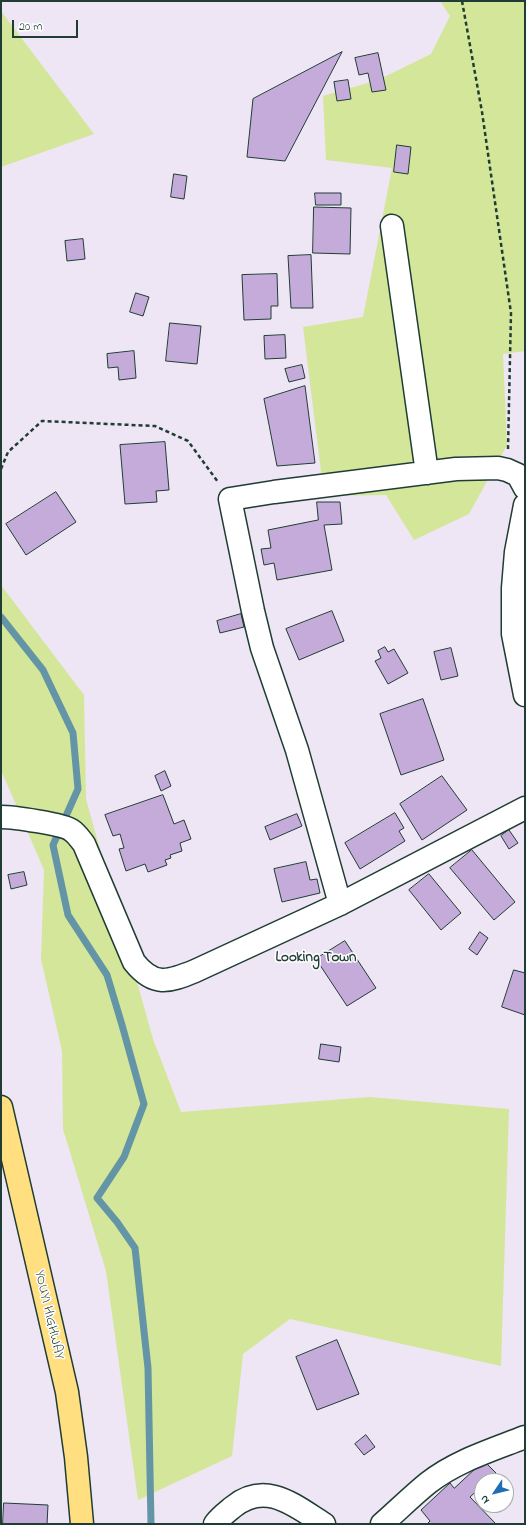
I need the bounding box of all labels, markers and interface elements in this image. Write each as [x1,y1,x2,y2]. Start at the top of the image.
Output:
scale bar [14,12,80,38]
text: 20 m [19,18,42,36]
district label: Looking Town [276,950,356,968]
street label: YOUYI HIGHWAY [30,1269,66,1361]
north arrow [474,1473,514,1513]
text: N [476,1492,494,1507]

